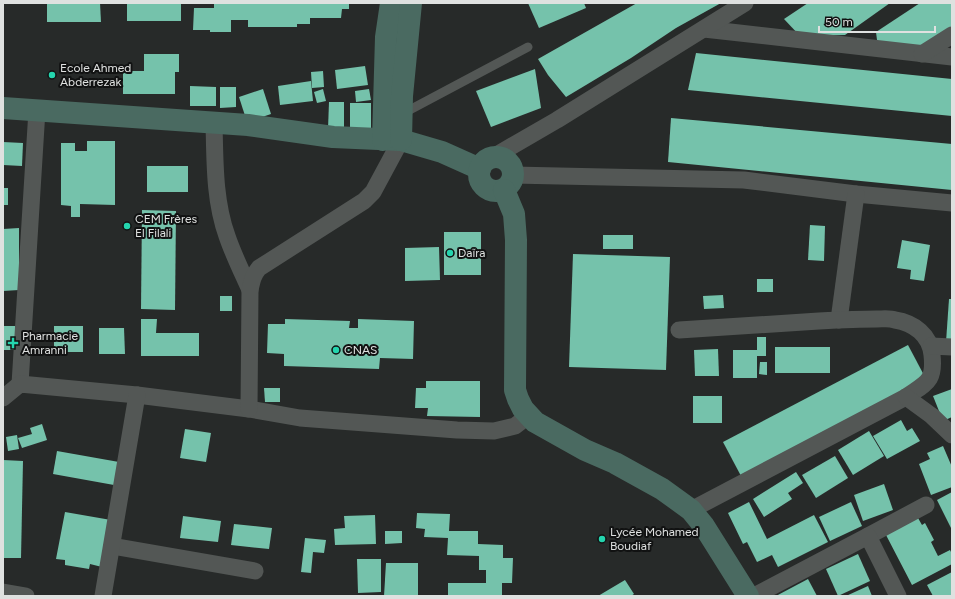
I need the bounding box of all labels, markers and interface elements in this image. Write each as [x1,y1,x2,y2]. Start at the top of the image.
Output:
scale bar [819,8,935,34]
text: 50 m [825,15,853,29]
place label: Ecole Ahmed Abderrezak [60,61,131,89]
marker: Ecole Ahmed Abderrezak [47,70,57,80]
place label: CEM Frères El Filali [135,212,197,240]
marker: CEM Frères El Filali [122,221,132,231]
place label: Daïra [458,246,485,260]
marker: Daïra [445,248,455,258]
place label: Pharmacie Amranni [22,329,78,357]
marker: Pharmacie Amranni [7,337,19,349]
place label: CNAS [344,343,377,357]
marker: CNAS [331,345,341,355]
place label: Lycée Mohamed Boudiaf [610,525,699,553]
marker: Lycée Mohamed Boudiaf [597,534,607,544]

